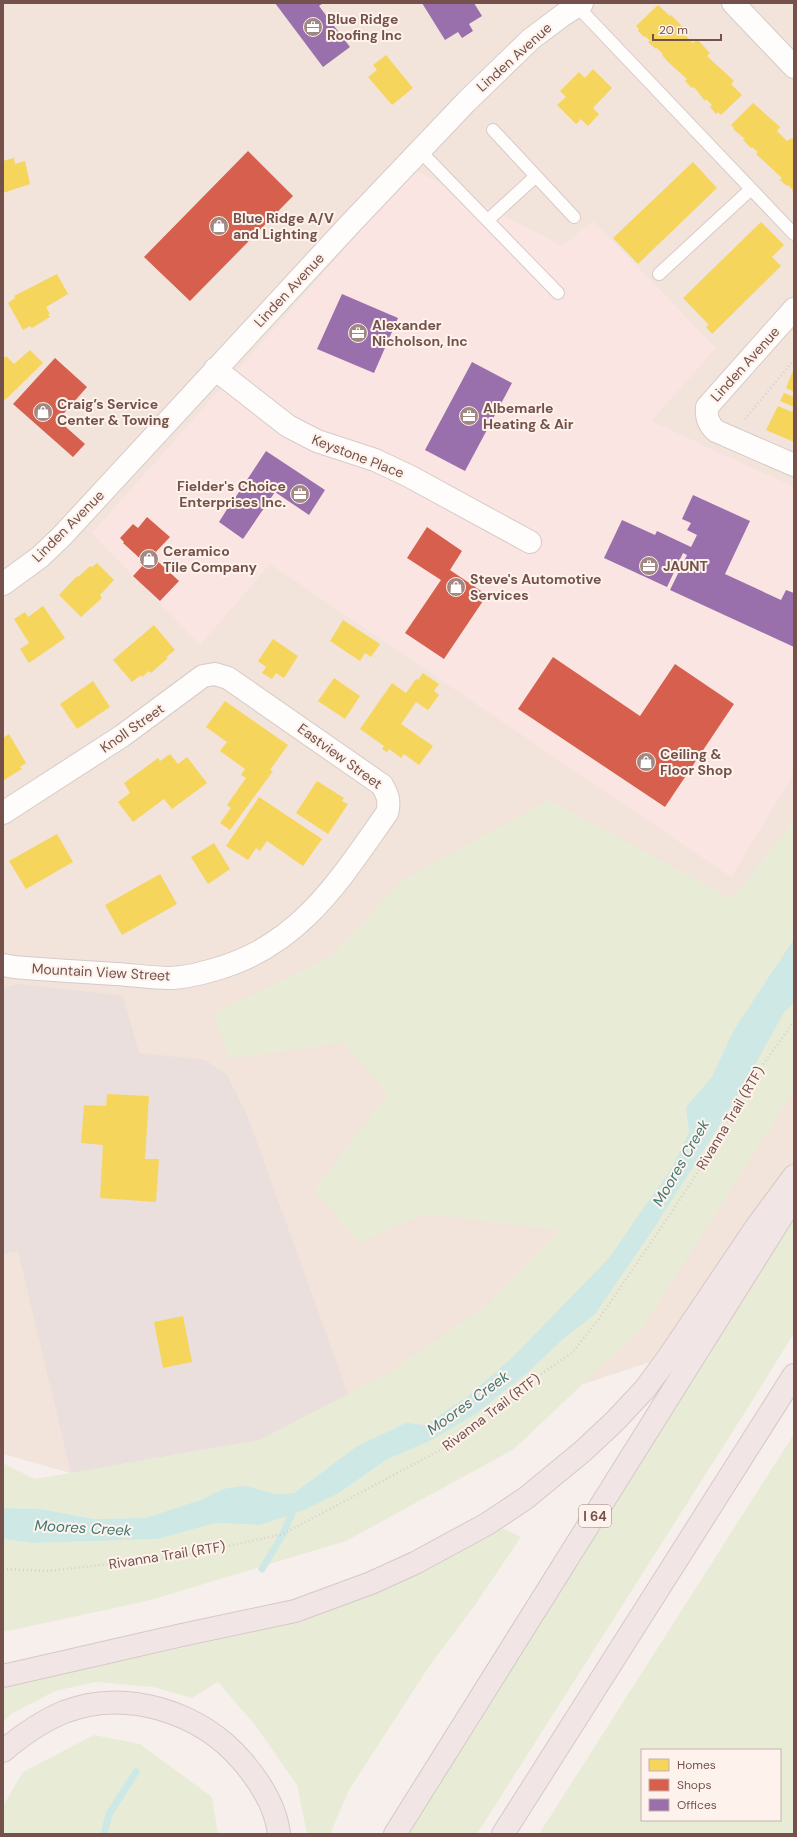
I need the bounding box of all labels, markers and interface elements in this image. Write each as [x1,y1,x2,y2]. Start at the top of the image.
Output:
place label: Blue Ridge Roofing Inc [327,10,402,44]
office icon: Blue Ridge Roofing Inc [302,16,324,38]
scale bar [653,16,721,42]
street label: Linden Avenue [473,19,555,95]
text: 20 m [659,22,688,38]
place label: Blue Ridge A/V and Lighting [233,209,334,243]
shop icon: Blue Ridge A/V and Lighting [208,215,230,237]
street label: Linden Avenue [250,249,328,331]
place label: Alexander Nicholson, Inc [372,316,468,350]
office icon: Alexander Nicholson, Inc [347,322,369,344]
street label: Linden Avenue [707,323,783,405]
place label: Craig’s Service Center & Towing [57,395,170,429]
place label: Albemarle Heating & Air [483,399,574,433]
shop icon: Craig’s Service Center & Towing [32,401,54,423]
office icon: Albemarle Heating & Air [458,405,480,427]
street label: Keystone Place [309,430,407,482]
place label: Fielder's Choice Enterprises Inc. [177,477,286,511]
office icon: Fielder's Choice Enterprises Inc. [289,483,311,505]
street label: Linden Avenue [28,486,108,566]
place label: Ceramico Tile Company [163,542,257,576]
shop icon: Ceramico Tile Company [138,548,160,570]
office icon: JAUNT [638,555,660,577]
place label: JAUNT [663,557,708,575]
place label: Steve's Automotive Services [470,570,601,604]
shop icon: Steve's Automotive Services [445,576,467,598]
street label: Knoll Street [96,699,168,757]
street label: Eastview Street [294,719,386,793]
place label: Ceiling & Floor Shop [660,745,732,779]
shop icon: Ceiling & Floor Shop [635,751,657,773]
street label: Mountain View Street [31,959,171,985]
street label: Rivanna Trail (RTF) [692,1063,768,1173]
water label: Moores Creek [648,1116,714,1210]
water label: Moores Creek [423,1366,513,1440]
street label: Rivanna Trail (RTF) [439,1369,543,1455]
road number: I 64 [579,1505,611,1527]
water label: Moores Creek [34,1515,132,1541]
street label: Rivanna Trail (RTF) [107,1537,227,1573]
legend [641,1749,781,1821]
text: Homes [677,1757,716,1773]
text: Shops [677,1777,712,1793]
text: Offices [677,1797,717,1813]

